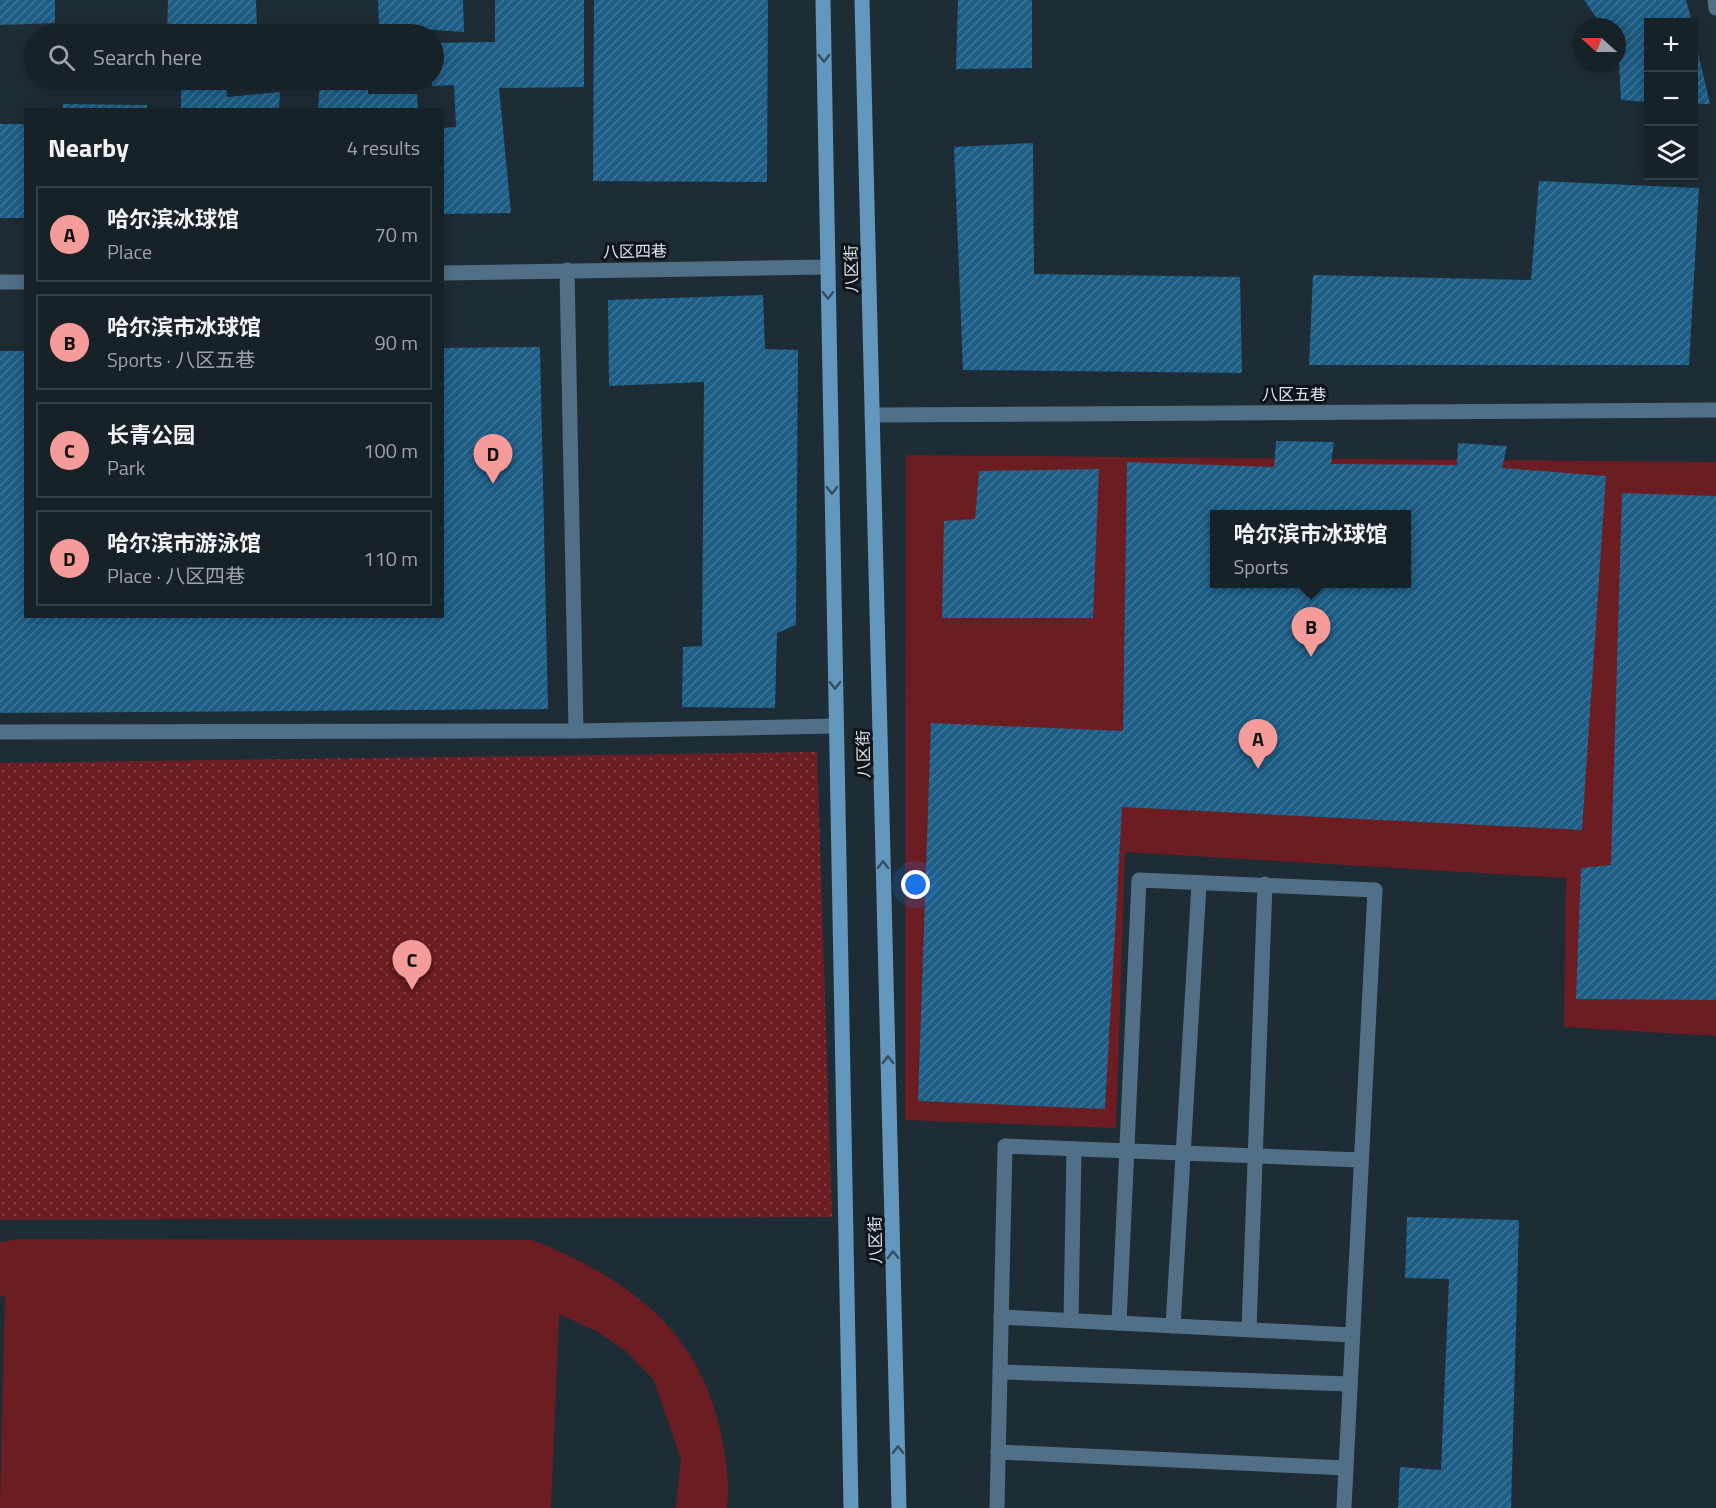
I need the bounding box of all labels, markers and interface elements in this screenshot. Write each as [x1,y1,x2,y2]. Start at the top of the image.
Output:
north arrow [1572,18,1626,72]
map controls [1644,18,1698,180]
button: + [1644,18,1698,72]
search box [24,24,444,90]
text: Search here [93,40,202,74]
icon: search [45,41,78,74]
one-way arrow [818,54,830,63]
button: − [1644,72,1698,126]
button: layers [1644,126,1698,180]
text: Nearby [48,128,129,167]
text: 4 results [347,132,420,163]
text: 哈尔滨冰球馆 [107,202,239,236]
text: A [63,219,76,250]
text: 70 m [374,219,418,250]
text: Place [107,236,152,267]
street label: 八区四巷 [603,238,667,264]
street label: 八区街 [839,245,863,293]
one-way arrow [822,291,835,300]
text: 哈尔滨市冰球馆 [107,310,261,344]
text: B [63,327,76,358]
text: 90 m [374,327,418,358]
text: Sports · 八区五巷 [107,344,255,375]
street label: 八区五巷 [1262,382,1326,406]
text: 长青公园 [107,418,195,452]
pin: D [474,434,512,484]
text: C [64,435,75,466]
text: 100 m [363,435,418,466]
text: Park [107,452,145,483]
one-way arrow [825,486,838,495]
popup [1210,510,1411,588]
text: 哈尔滨市冰球馆 [1233,517,1388,551]
text: 哈尔滨市游泳馆 [107,526,261,560]
text: D [63,543,76,574]
text: 110 m [363,543,418,574]
text: Sports [1233,551,1289,582]
text: Place · 八区四巷 [107,560,245,591]
pin: B [1292,608,1330,657]
one-way arrow [829,681,841,690]
pin: A [1238,720,1278,769]
street label: 八区街 [851,730,875,778]
one-way arrow [877,860,890,869]
your location [901,870,930,899]
pin: C [392,940,432,990]
one-way arrow [882,1055,894,1064]
street label: 八区街 [863,1216,887,1264]
one-way arrow [887,1250,899,1259]
one-way arrow [891,1445,904,1454]

